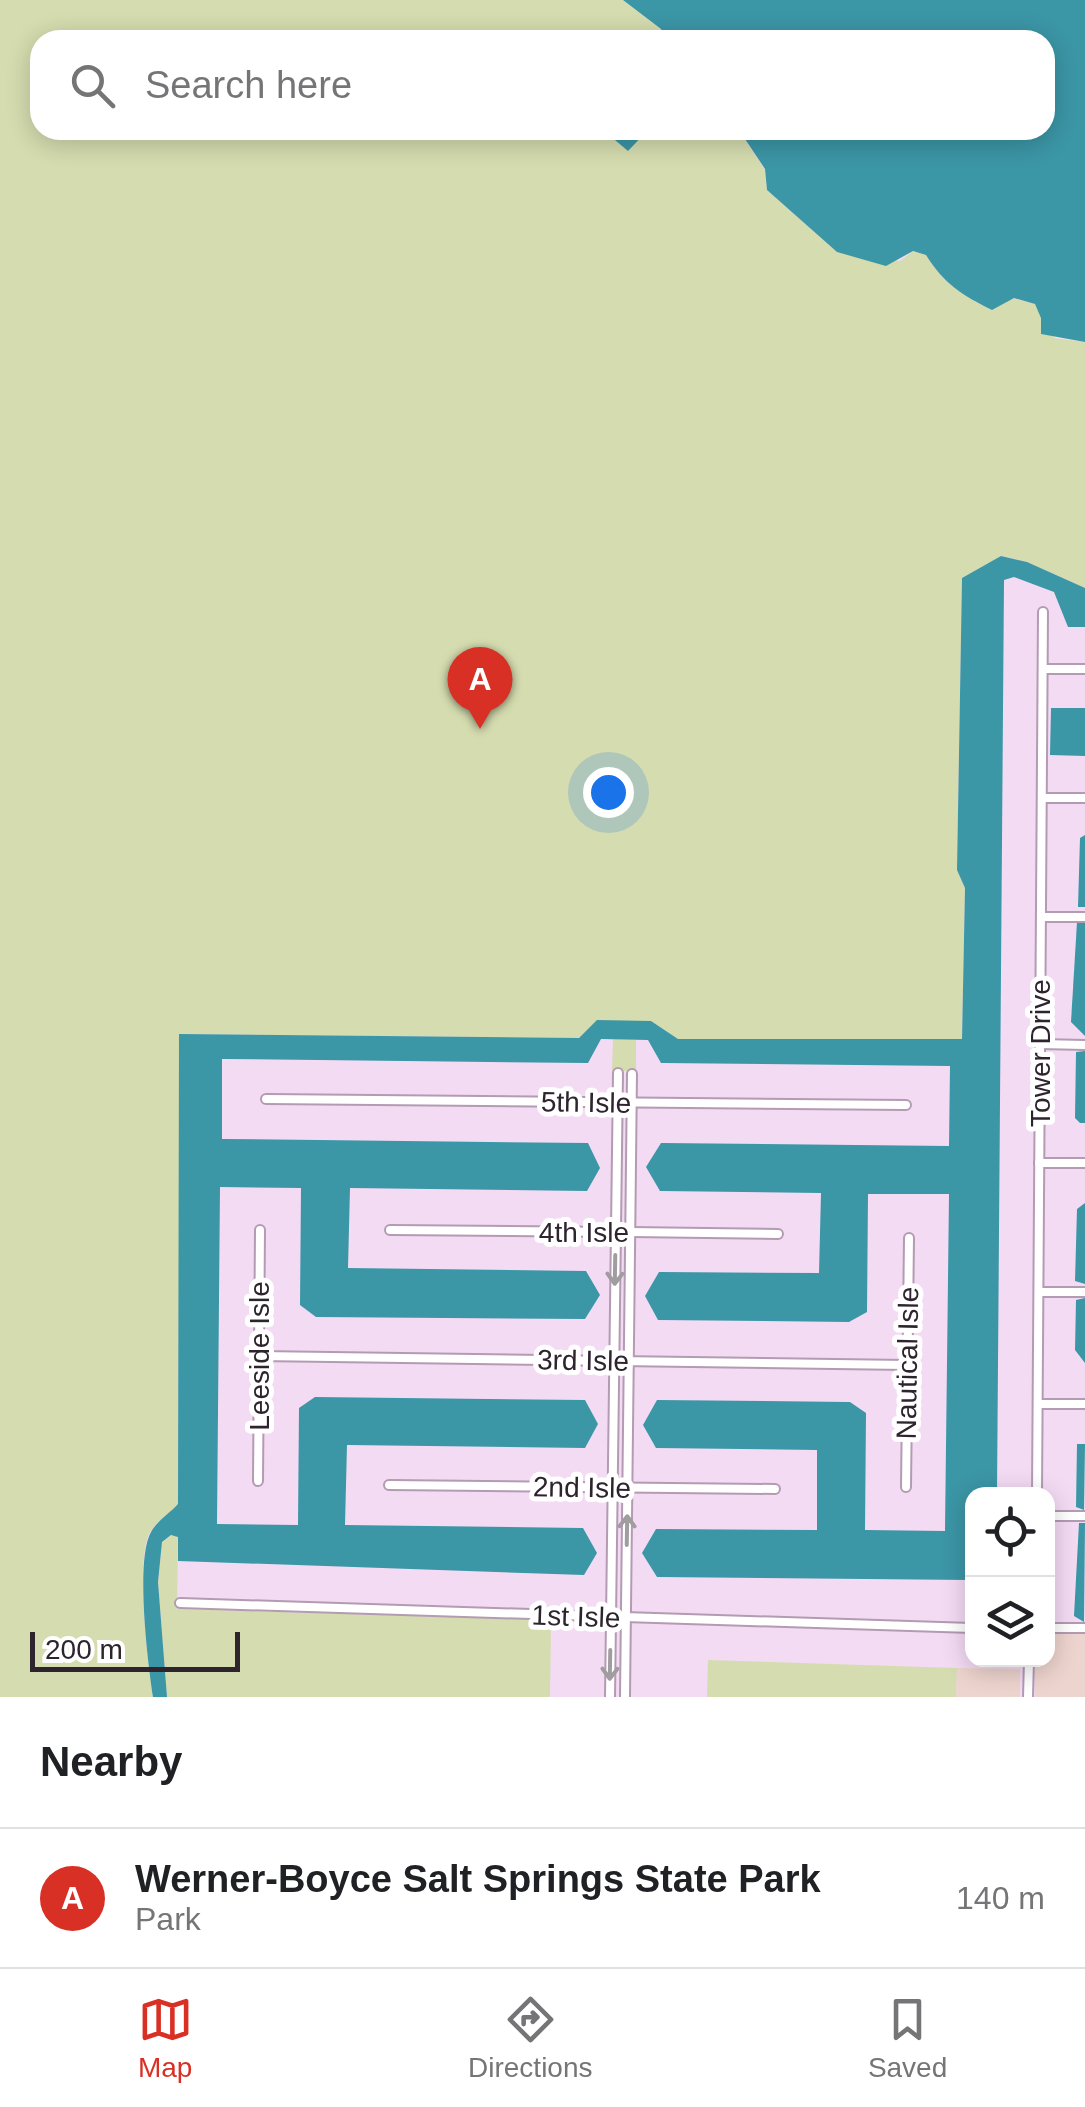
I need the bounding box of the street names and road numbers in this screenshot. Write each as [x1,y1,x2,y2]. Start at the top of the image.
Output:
street label: Tower Drive [1025,979,1056,1127]
street label: 5th Isle [541,1086,631,1119]
street label: 4th Isle [539,1217,629,1248]
street label: Leeside Isle [244,1281,275,1431]
street label: Nautical Isle [891,1286,924,1440]
street label: 3rd Isle [537,1344,629,1377]
street label: 2nd Isle [533,1471,631,1504]
street label: 1st Isle [531,1599,621,1634]

